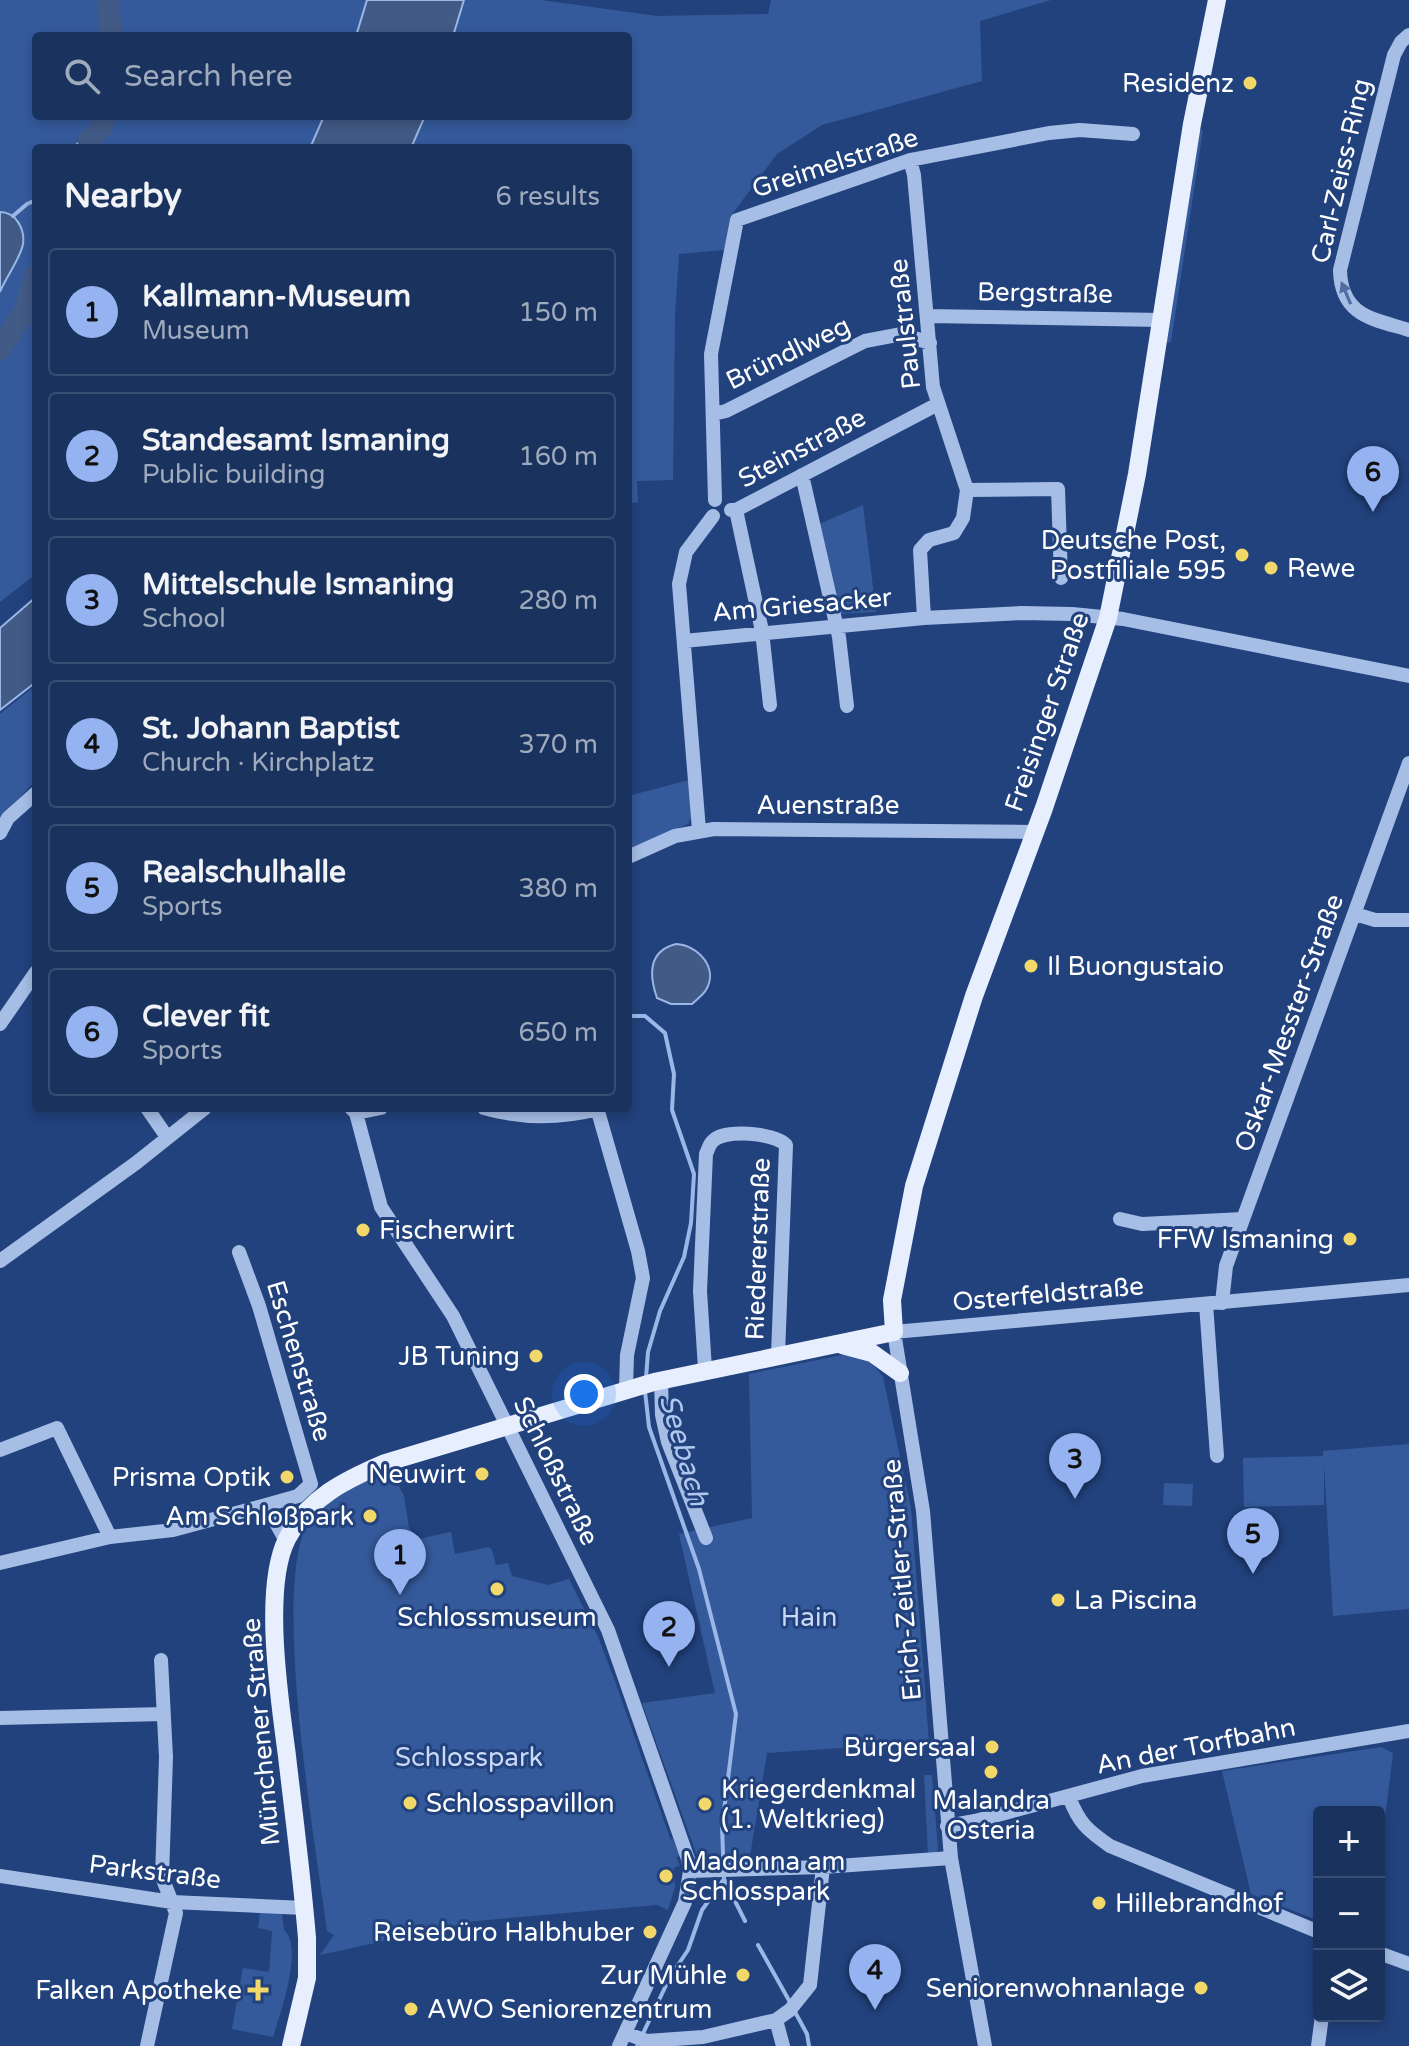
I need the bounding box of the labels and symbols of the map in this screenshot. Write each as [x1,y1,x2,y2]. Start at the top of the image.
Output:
place label: Residenz [1122,68,1234,99]
marker: Residenz [1241,74,1259,92]
street label: Carl-Zeiss-Ring [1305,76,1377,266]
street label: Greimelstraße [748,122,922,204]
street label: Paulstraße [883,257,927,391]
street label: Bergstraße [977,276,1113,310]
one-way arrow [1339,281,1352,305]
street label: Bründlweg [721,310,855,396]
street label: Steinstraße [733,402,871,494]
pin: 6 [1347,446,1399,512]
place label: Deutsche Post, Postfiliale 595 [1041,525,1226,586]
marker: Deutsche Post, Postfiliale 595 [1233,546,1251,564]
place label: Rewe [1287,553,1355,584]
marker: Rewe [1262,559,1280,577]
street label: Am Griesacker [711,582,893,628]
street label: Freisinger Straße [998,608,1096,816]
street label: Auenstraße [757,790,899,821]
street label: Oskar-Messter-Straße [1228,890,1350,1156]
place label: Il Buongustaio [1047,951,1224,982]
marker: Il Buongustaio [1022,957,1040,975]
street label: Riedererstraße [739,1157,777,1341]
place label: Fischerwirt [379,1215,515,1246]
marker: Fischerwirt [354,1221,372,1239]
place label: FFW Ismaning [1157,1224,1334,1255]
marker: FFW Ismaning [1341,1230,1359,1248]
street label: Osterfeldstraße [951,1270,1145,1318]
street label: Eschenstraße [260,1277,338,1445]
place label: JB Tuning [398,1341,520,1372]
marker: JB Tuning [527,1347,545,1365]
your location [564,1374,604,1414]
water label: Seebach [652,1390,716,1511]
street label: Schloßstraße [507,1392,605,1550]
pin: 3 [1049,1433,1101,1499]
street label: Erich-Zeitler-Straße [876,1458,928,1702]
place label: Neuwirt [368,1459,466,1490]
place label: Prisma Optik [112,1462,271,1493]
marker: Neuwirt [473,1465,491,1483]
marker: Prisma Optik [278,1468,296,1486]
place label: Am Schloßpark [165,1501,354,1532]
marker: Am Schloßpark [361,1507,379,1525]
pin: 5 [1227,1508,1279,1574]
pin: 1 [374,1529,426,1595]
marker: Schlossmuseum [488,1580,506,1598]
place label: La Piscina [1074,1585,1197,1616]
marker: La Piscina [1049,1591,1067,1609]
pin: 2 [643,1601,695,1667]
place label: Schlossmuseum [397,1602,597,1633]
park label: Hain [781,1602,837,1633]
street label: Münchener Straße [236,1617,286,1847]
street label: An der Torfbahn [1094,1711,1298,1781]
place label: Bürgersaal [844,1732,976,1763]
marker: Bürgersaal [983,1738,1001,1756]
park label: Schlosspark [395,1742,543,1773]
marker: Malandra Osteria [982,1763,1000,1781]
place label: Kriegerdenkmal (1. Weltkrieg) [721,1774,916,1835]
place label: Malandra Osteria [932,1785,1050,1846]
place label: Schlosspavillon [426,1788,615,1819]
marker: Schlosspavillon [401,1794,419,1812]
marker: Kriegerdenkmal (1. Weltkrieg) [696,1795,714,1813]
place label: Madonna am Schlosspark [682,1846,845,1907]
street label: Parkstraße [87,1849,223,1895]
marker: Madonna am Schlosspark [657,1867,675,1885]
place label: Hillebrandhof [1115,1888,1283,1919]
marker: Hillebrandhof [1090,1894,1108,1912]
place label: Reisebüro Halbhuber [373,1917,634,1948]
marker: Reisebüro Halbhuber [641,1923,659,1941]
pin: 4 [849,1944,901,2010]
place label: Zur Mühle [600,1960,727,1991]
marker: Zur Mühle [734,1966,752,1984]
place label: Seniorenwohnanlage [926,1973,1185,2004]
place label: Falken Apotheke [35,1975,242,2006]
marker: Seniorenwohnanlage [1192,1979,1210,1997]
marker: Falken Apotheke [249,1981,267,1999]
place label: AWO Seniorenzentrum [427,1994,712,2025]
marker: AWO Seniorenzentrum [402,2000,420,2018]

